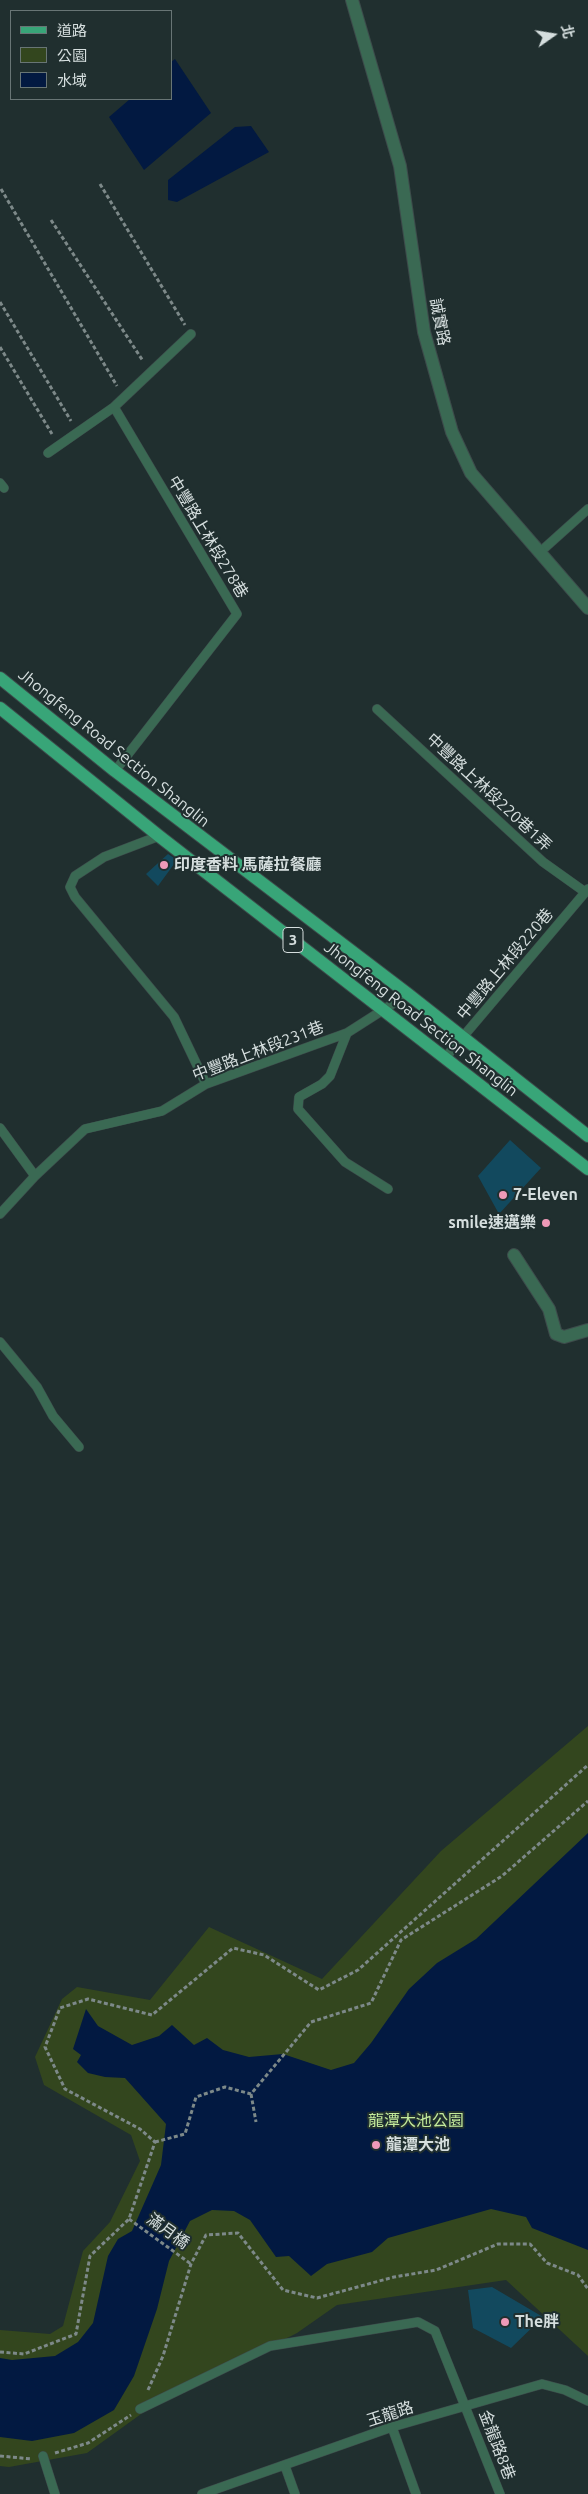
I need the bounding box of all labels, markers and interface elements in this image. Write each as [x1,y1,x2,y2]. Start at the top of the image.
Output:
legend [10,10,172,100]
north arrow [528,10,578,60]
text: 道路 [57,22,87,39]
text: 北 [558,23,577,40]
text: 公園 [57,47,87,64]
text: 水域 [57,72,87,89]
street label: 誠實路 [426,297,454,347]
street label: 中豐路上林段278巷 [164,472,252,602]
street label: Jhongfeng Road Section Shanglin [15,665,213,831]
street label: 中豐路上林段220巷1弄 [422,729,556,855]
place label: 印度香料 馬薩拉餐廳 [174,855,322,875]
marker: 印度香料 馬薩拉餐廳 [158,859,170,871]
street label: 中豐路上林段220巷 [453,905,557,1023]
road number: 3 [283,928,303,952]
street label: Jhongfeng Road Section Shanglin [320,937,522,1101]
street label: 中豐路上林段231巷 [190,1017,326,1085]
place label: 7-Eleven [513,1185,578,1205]
marker: 7-Eleven [497,1189,509,1201]
place label: smile速邁樂 [448,1213,536,1233]
marker: smile速邁樂 [540,1217,552,1229]
park label: 龍潭大池公園 [368,2111,464,2131]
place label: 龍潭大池 [386,2135,450,2155]
marker: 龍潭大池 [370,2139,382,2151]
street label: 滿月橋 [143,2209,193,2253]
place label: The胖 [515,2312,559,2332]
marker: The胖 [499,2316,511,2328]
street label: 玉龍路 [364,2397,416,2431]
street label: 金龍路8巷 [475,2407,519,2483]

